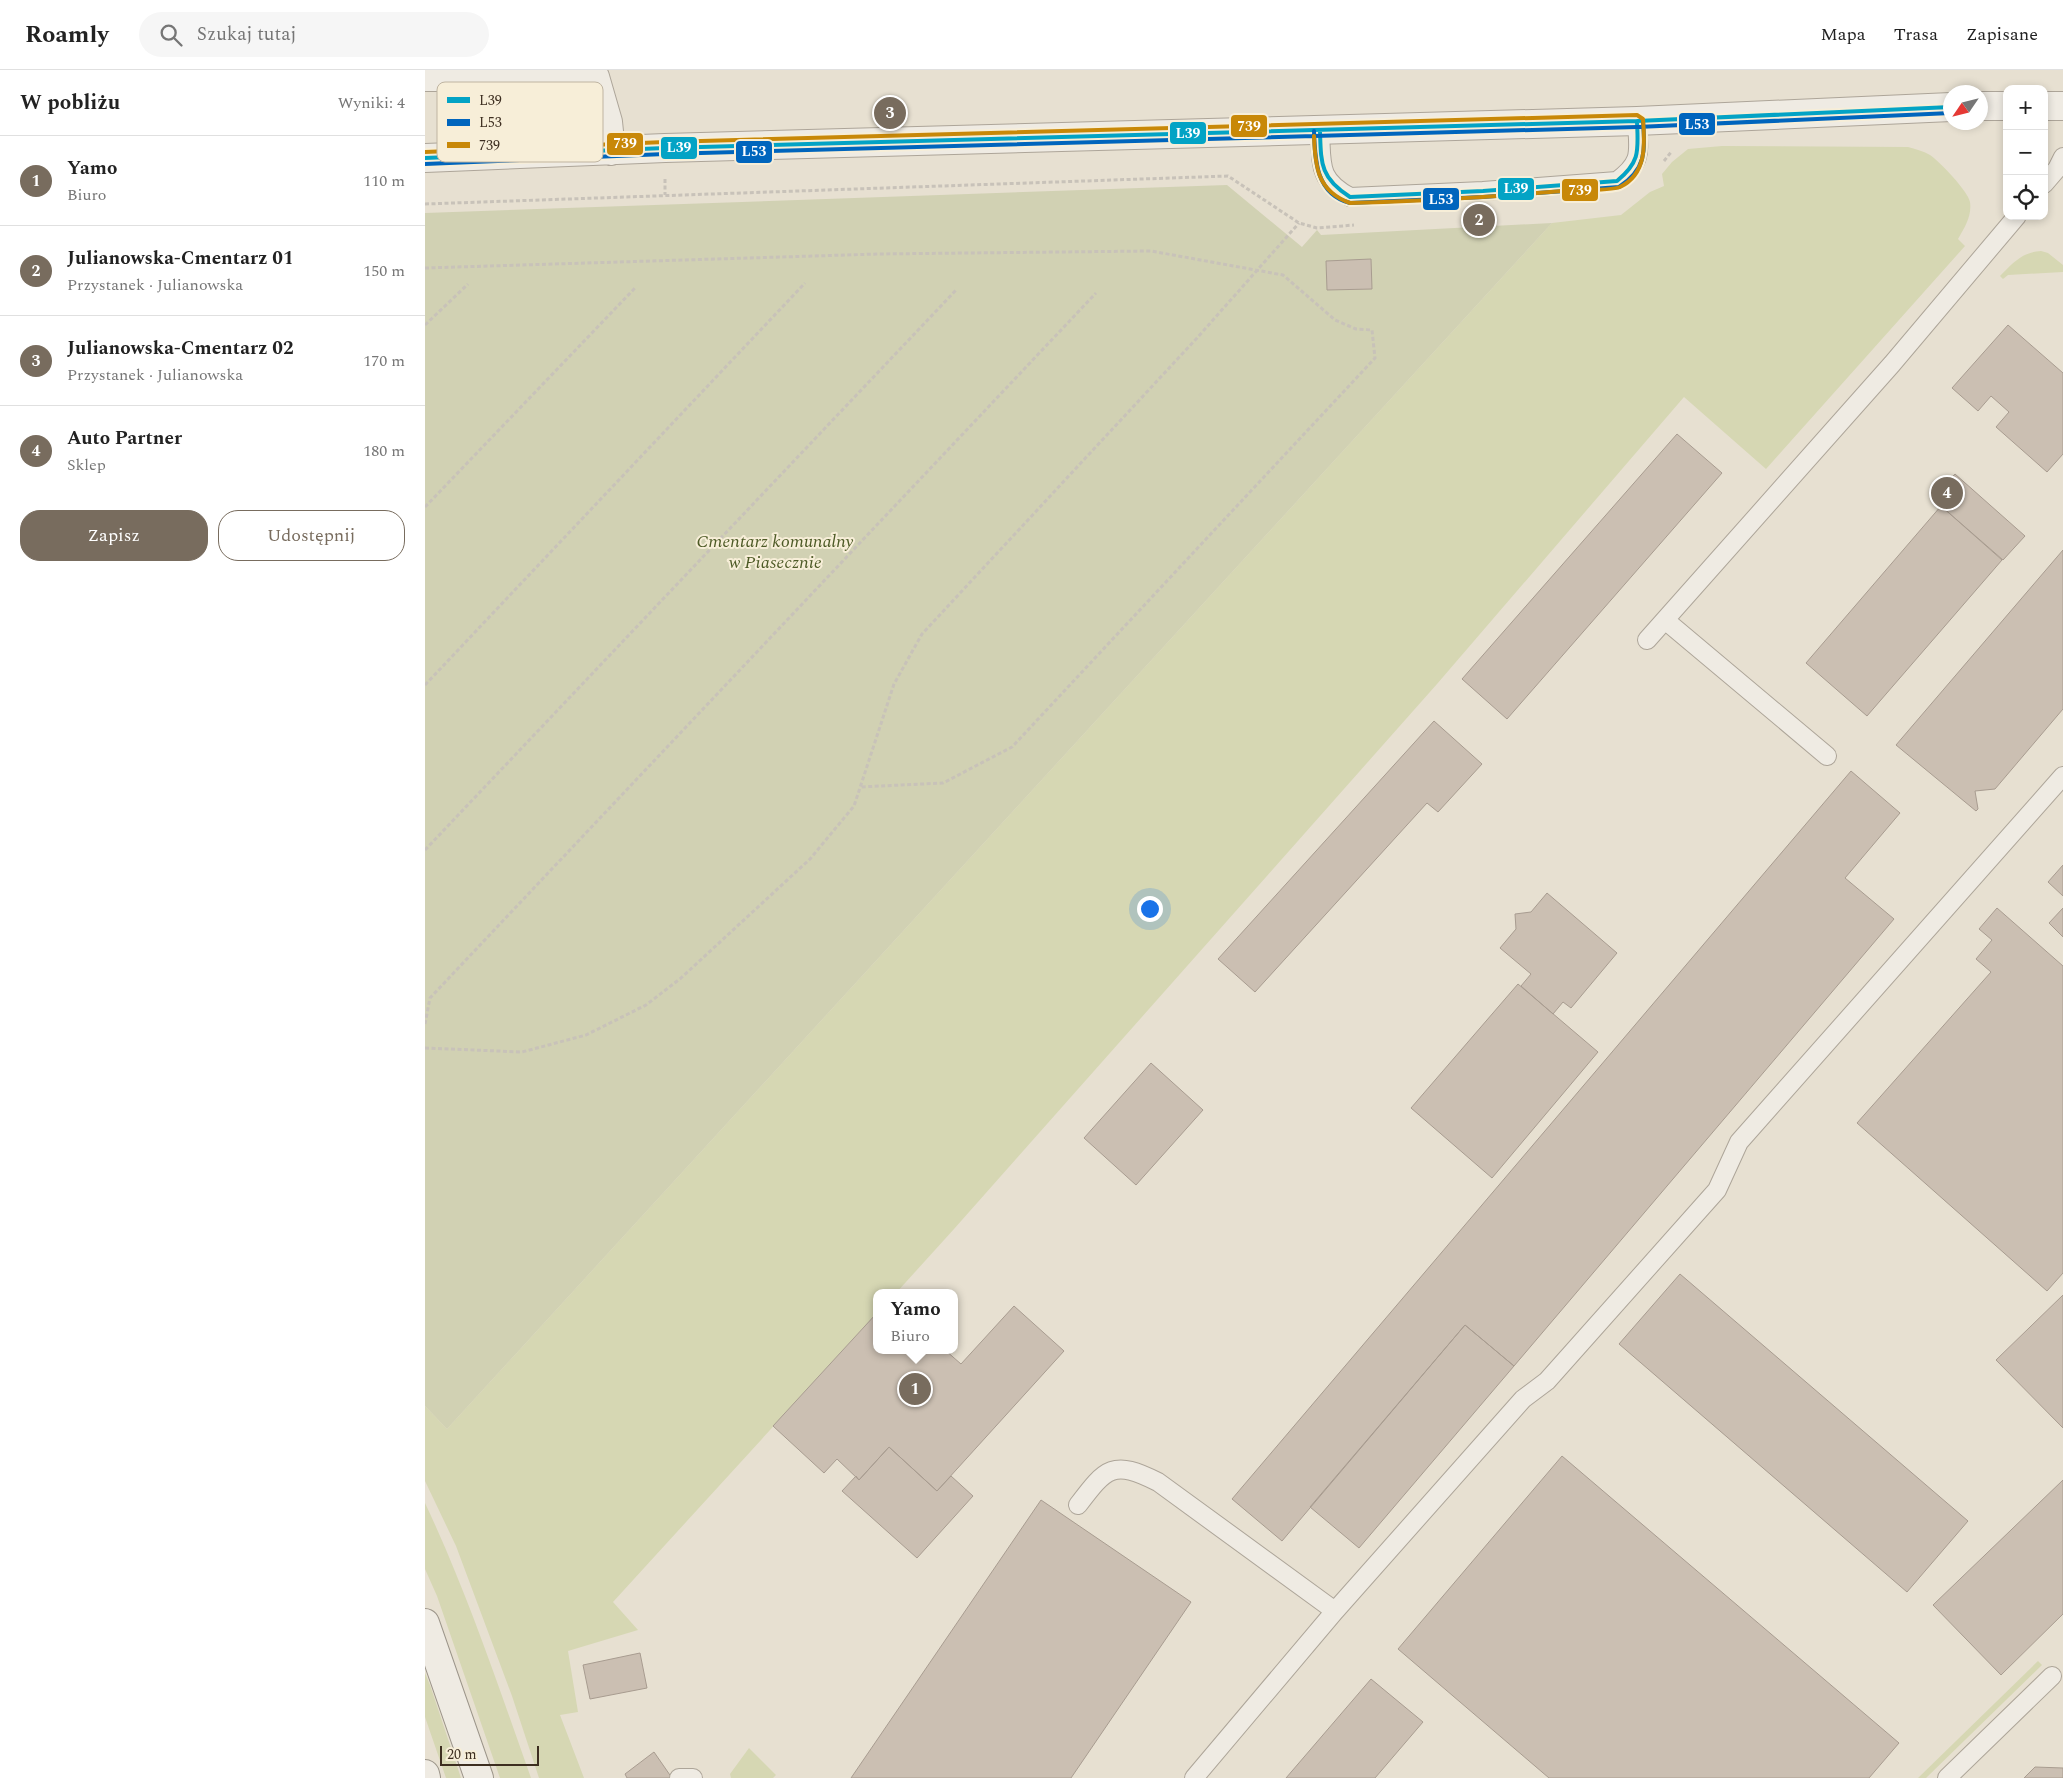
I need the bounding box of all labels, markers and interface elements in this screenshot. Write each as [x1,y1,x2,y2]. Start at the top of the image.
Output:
search box [139,12,489,57]
text: Roamly [25,17,109,53]
text: Szukaj tutaj [197,20,297,49]
icon: search [157,21,185,49]
text: Mapa [1820,21,1866,48]
text: Trasa [1894,21,1938,48]
text: Zapisane [1966,21,2038,48]
legend [437,82,603,162]
north arrow [1943,85,1988,130]
map controls [2003,85,2048,220]
button: + [2003,85,2048,130]
text: W pobliżu [20,87,120,119]
text: L39 [479,90,502,111]
text: Wyniki: 4 [338,91,405,115]
pin: 3 [874,94,906,132]
text: L53 [479,112,502,133]
line badge: L53 [1678,112,1716,136]
line badge: 739 [1230,114,1268,138]
text: L53 [1685,114,1710,135]
text: 739 [1237,116,1261,137]
line badge: L39 [1169,121,1207,145]
text: L39 [1176,123,1201,144]
button: − [2003,130,2048,175]
line badge: 739 [606,132,644,156]
text: 739 [613,133,637,154]
text: 739 [479,135,500,156]
line badge: L39 [660,136,698,160]
text: L39 [667,137,692,158]
line badge: L53 [735,140,773,164]
text: L53 [742,141,767,162]
text: Yamo [67,154,117,183]
text: 1 [32,169,40,193]
text: 110 m [363,169,405,193]
button: locate [2003,175,2048,220]
line badge: L39 [1497,177,1535,201]
text: L39 [1504,178,1529,199]
line badge: 739 [1561,178,1599,202]
text: 739 [1568,180,1592,201]
text: Biuro [67,183,107,207]
line badge: L53 [1422,187,1460,211]
text: L53 [1429,189,1454,210]
pin: 2 [1463,201,1495,239]
text: Julianowska-Cmentarz 01 [67,244,294,273]
text: 2 [32,259,40,283]
text: 150 m [363,259,405,283]
text: Przystanek · Julianowska [67,273,243,297]
text: Julianowska-Cmentarz 02 [67,334,294,363]
text: 3 [32,349,40,373]
text: 170 m [363,349,405,373]
text: Przystanek · Julianowska [67,363,243,387]
text: Auto Partner [67,424,182,453]
text: 4 [32,439,40,463]
text: 180 m [363,439,405,463]
text: Sklep [67,453,106,477]
pin: 4 [1931,474,1963,512]
button: Zapisz [20,510,208,561]
button: Udostępnij [218,510,405,561]
park label: Cmentarz komunalny w Piasecznie [697,528,853,576]
your location [1137,896,1163,922]
popup [873,1289,958,1354]
text: Yamo [890,1295,941,1324]
text: Biuro [890,1324,930,1348]
pin: 1 [899,1370,931,1408]
scale bar [440,1743,539,1766]
text: 20 m [447,1744,477,1765]

